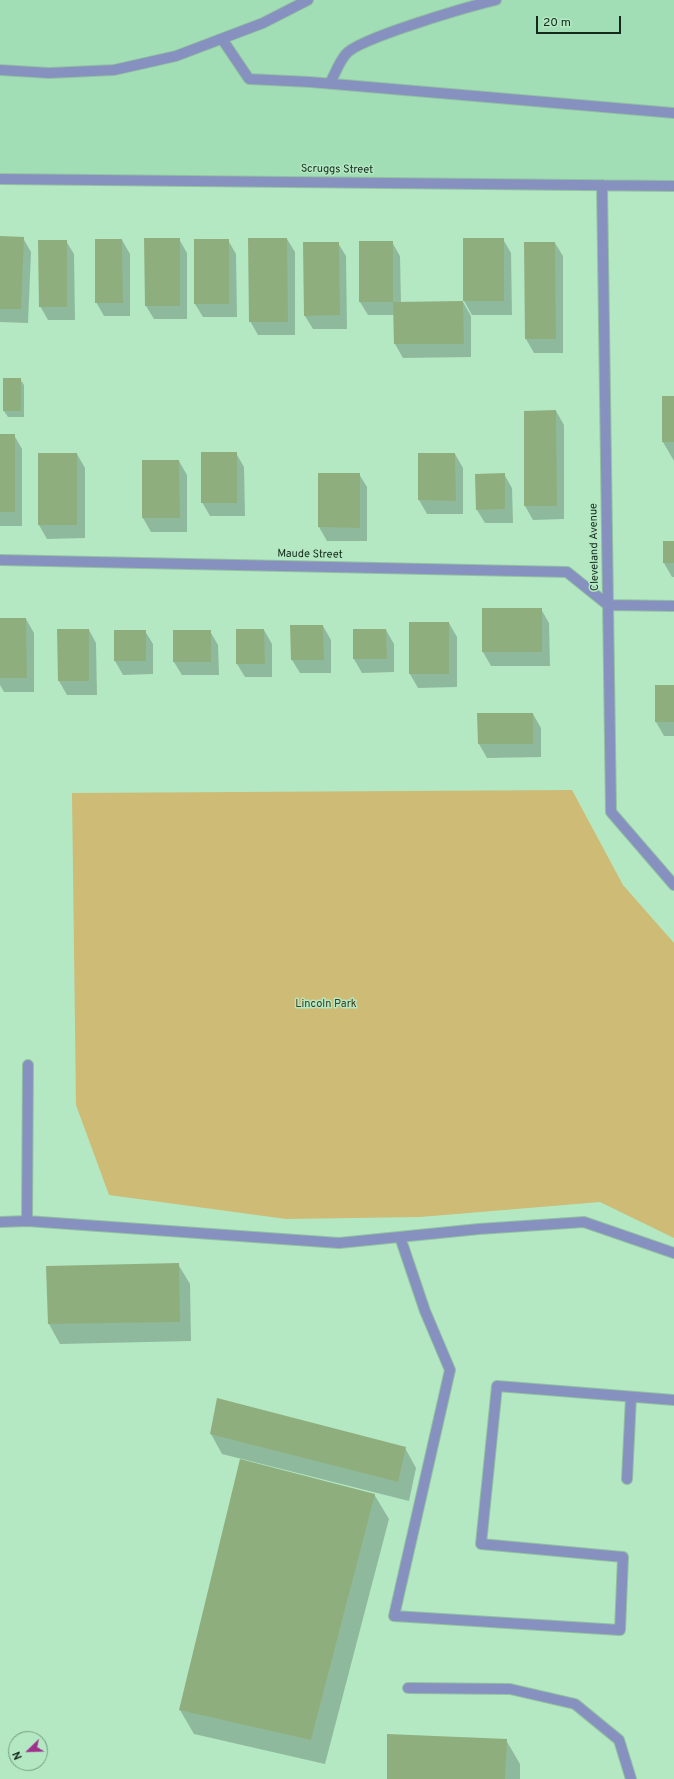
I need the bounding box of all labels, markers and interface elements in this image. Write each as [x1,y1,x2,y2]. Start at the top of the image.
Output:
scale bar [538,8,623,34]
text: 20 m [543,15,571,31]
street label: Scruggs Street [301,163,373,177]
street label: Cleveland Avenue [588,503,602,591]
street label: Maude Street [277,548,343,562]
park label: Lincoln Park [295,998,357,1012]
north arrow [8,1731,48,1771]
text: N [10,1749,26,1762]

